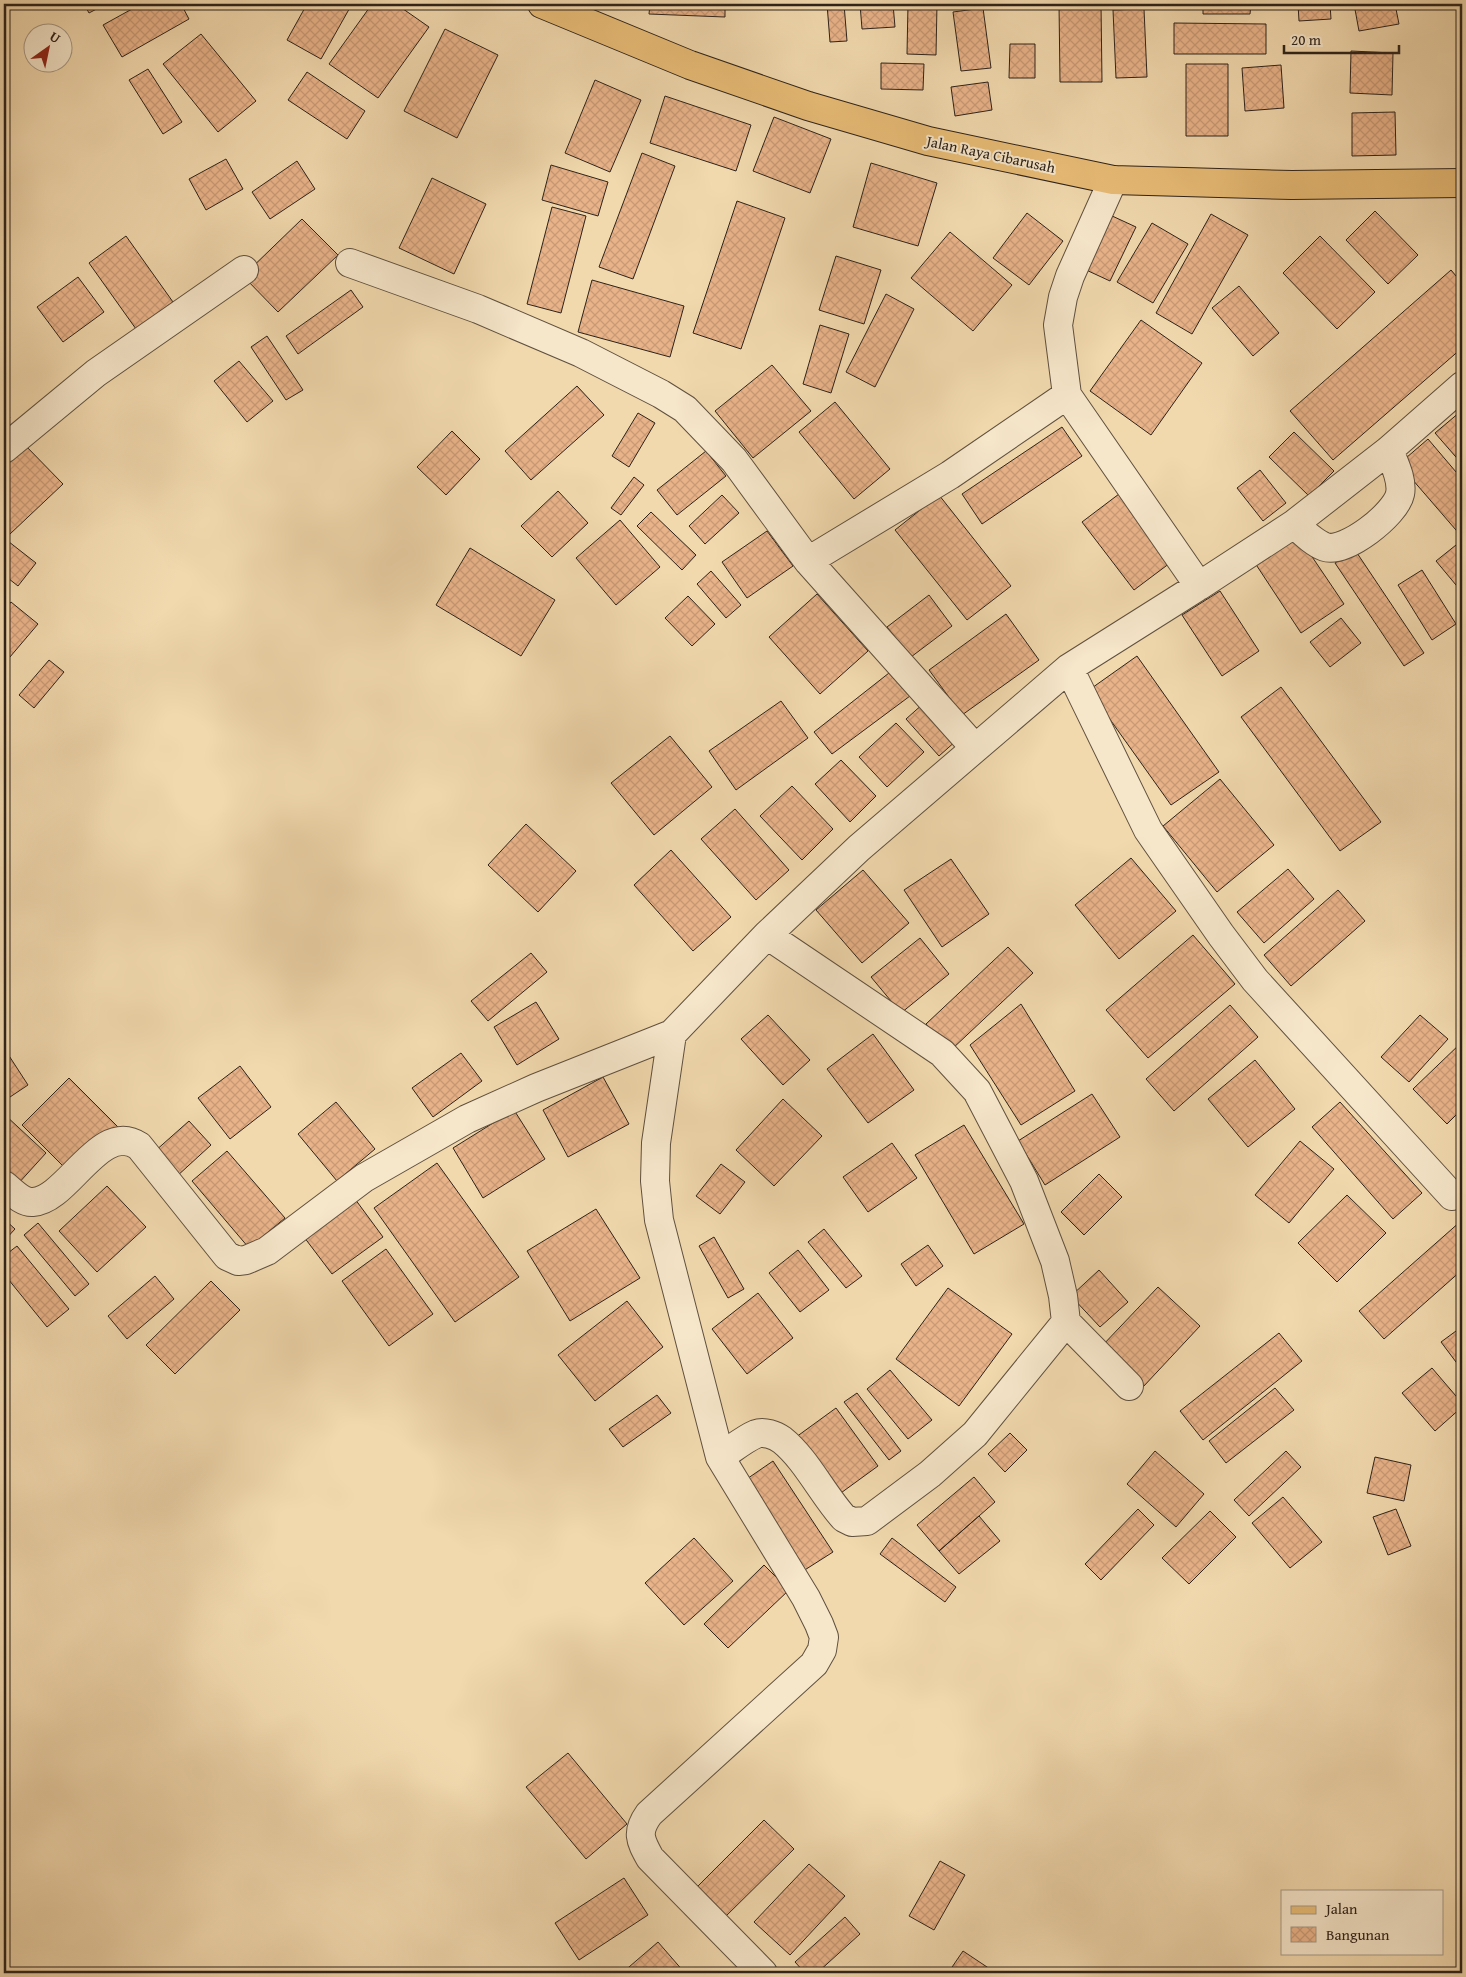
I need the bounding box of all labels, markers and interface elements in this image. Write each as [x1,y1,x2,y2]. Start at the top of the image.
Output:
north arrow [22,22,72,72]
scale bar [1284,22,1398,54]
text: U [46,26,65,48]
text: 20 m [1291,29,1322,50]
street label: Jalan Raya Cibarusah [923,130,1058,178]
legend [1281,1890,1444,1954]
text: Jalan [1324,1898,1358,1919]
text: Bangunan [1326,1924,1390,1945]

